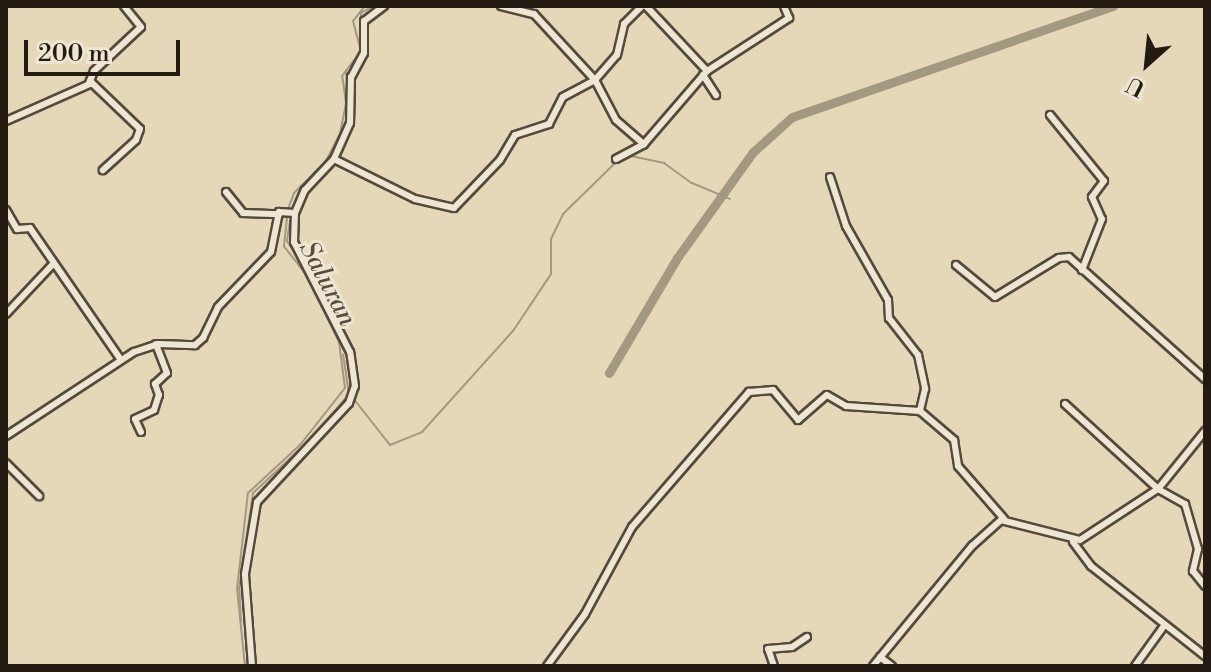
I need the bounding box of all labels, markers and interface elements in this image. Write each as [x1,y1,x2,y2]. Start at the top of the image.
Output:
scale bar [28,24,184,74]
north arrow [1107,24,1187,104]
text: 200 m [38,39,109,69]
text: U [1122,70,1150,102]
water label: Saluran [292,236,362,332]

